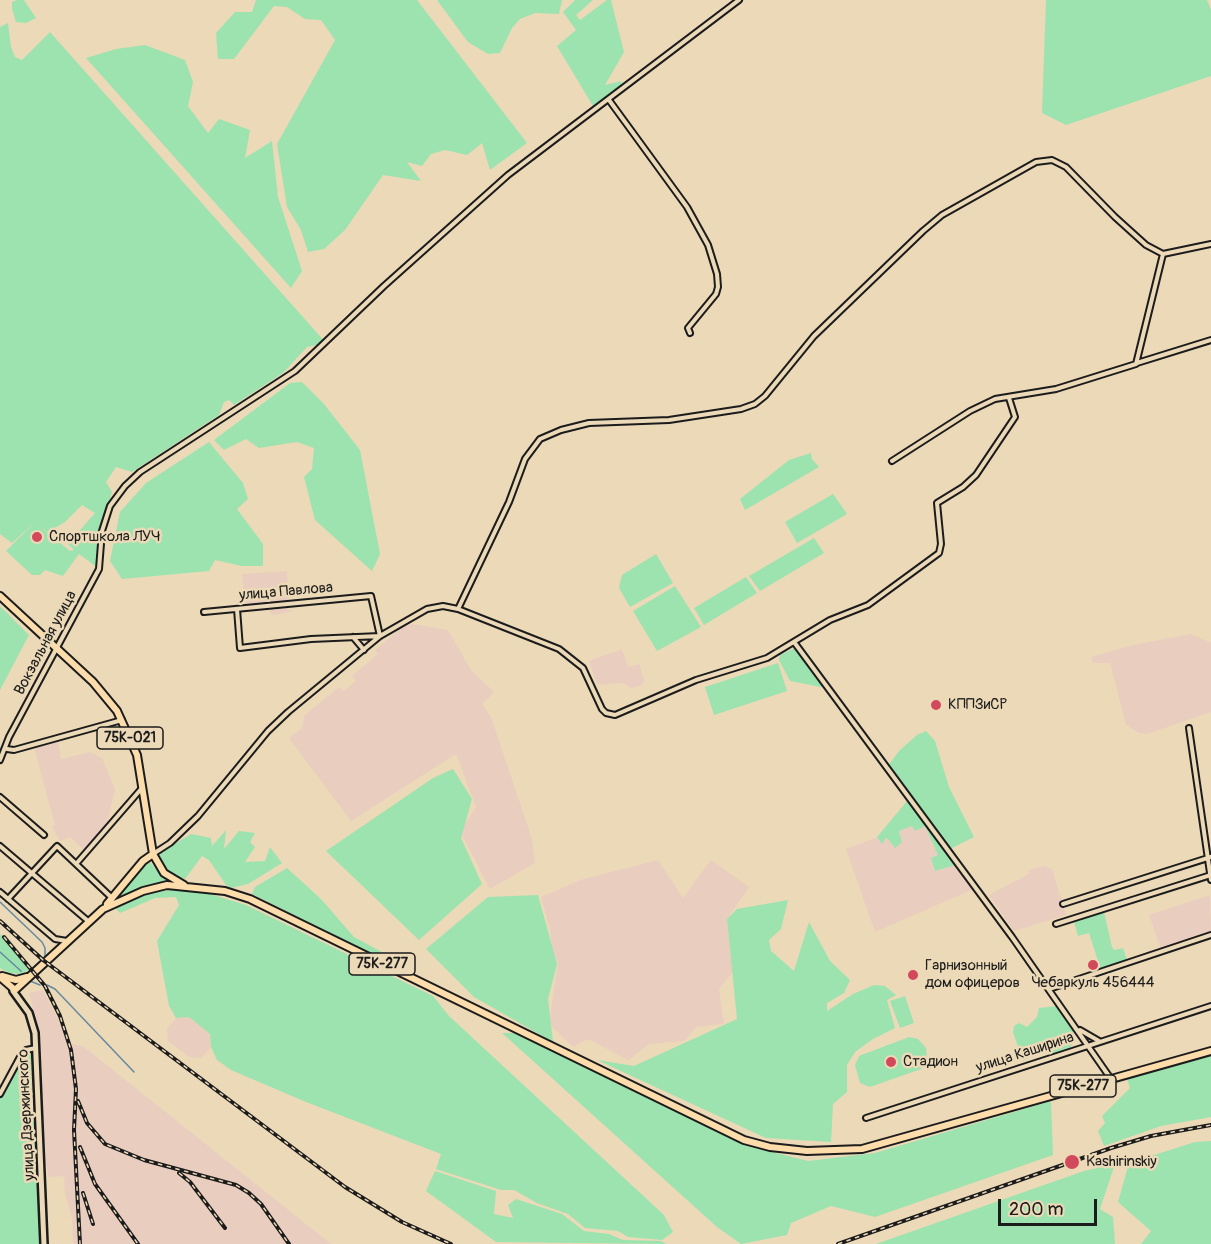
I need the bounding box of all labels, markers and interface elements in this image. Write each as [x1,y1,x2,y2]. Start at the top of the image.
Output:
place label: Спортшкола ЛУЧ [49,528,160,546]
marker: Спортшкола ЛУЧ [30,530,44,544]
street label: улица Павлова [238,579,334,605]
street label: Вокзальная улица [11,588,81,698]
place label: КППЗиСР [948,696,1007,714]
marker: КППЗиСР [929,698,943,712]
road number: 75К-021 [97,727,163,749]
road number: 75К-277 [349,953,415,975]
place label: Гарнизонный дом офицеров [925,957,1020,992]
marker: Чебаpкуль 456444 [1086,958,1100,972]
marker: Гарнизонный дом офицеров [906,968,920,982]
place label: Чебаpкуль 456444 [1032,974,1154,992]
street label: улица Каширина [974,1029,1076,1077]
street label: улица Дзержинского [15,1049,39,1181]
place label: Стадион [903,1053,958,1071]
marker: Стадион [884,1055,898,1069]
road number: 75К-277 [1050,1075,1116,1097]
marker: Kashirinskiy [1063,1153,1081,1171]
place label: Kashirinskiy [1086,1153,1157,1171]
scale bar [1001,1187,1100,1225]
text: 200 m [1009,1198,1064,1221]

